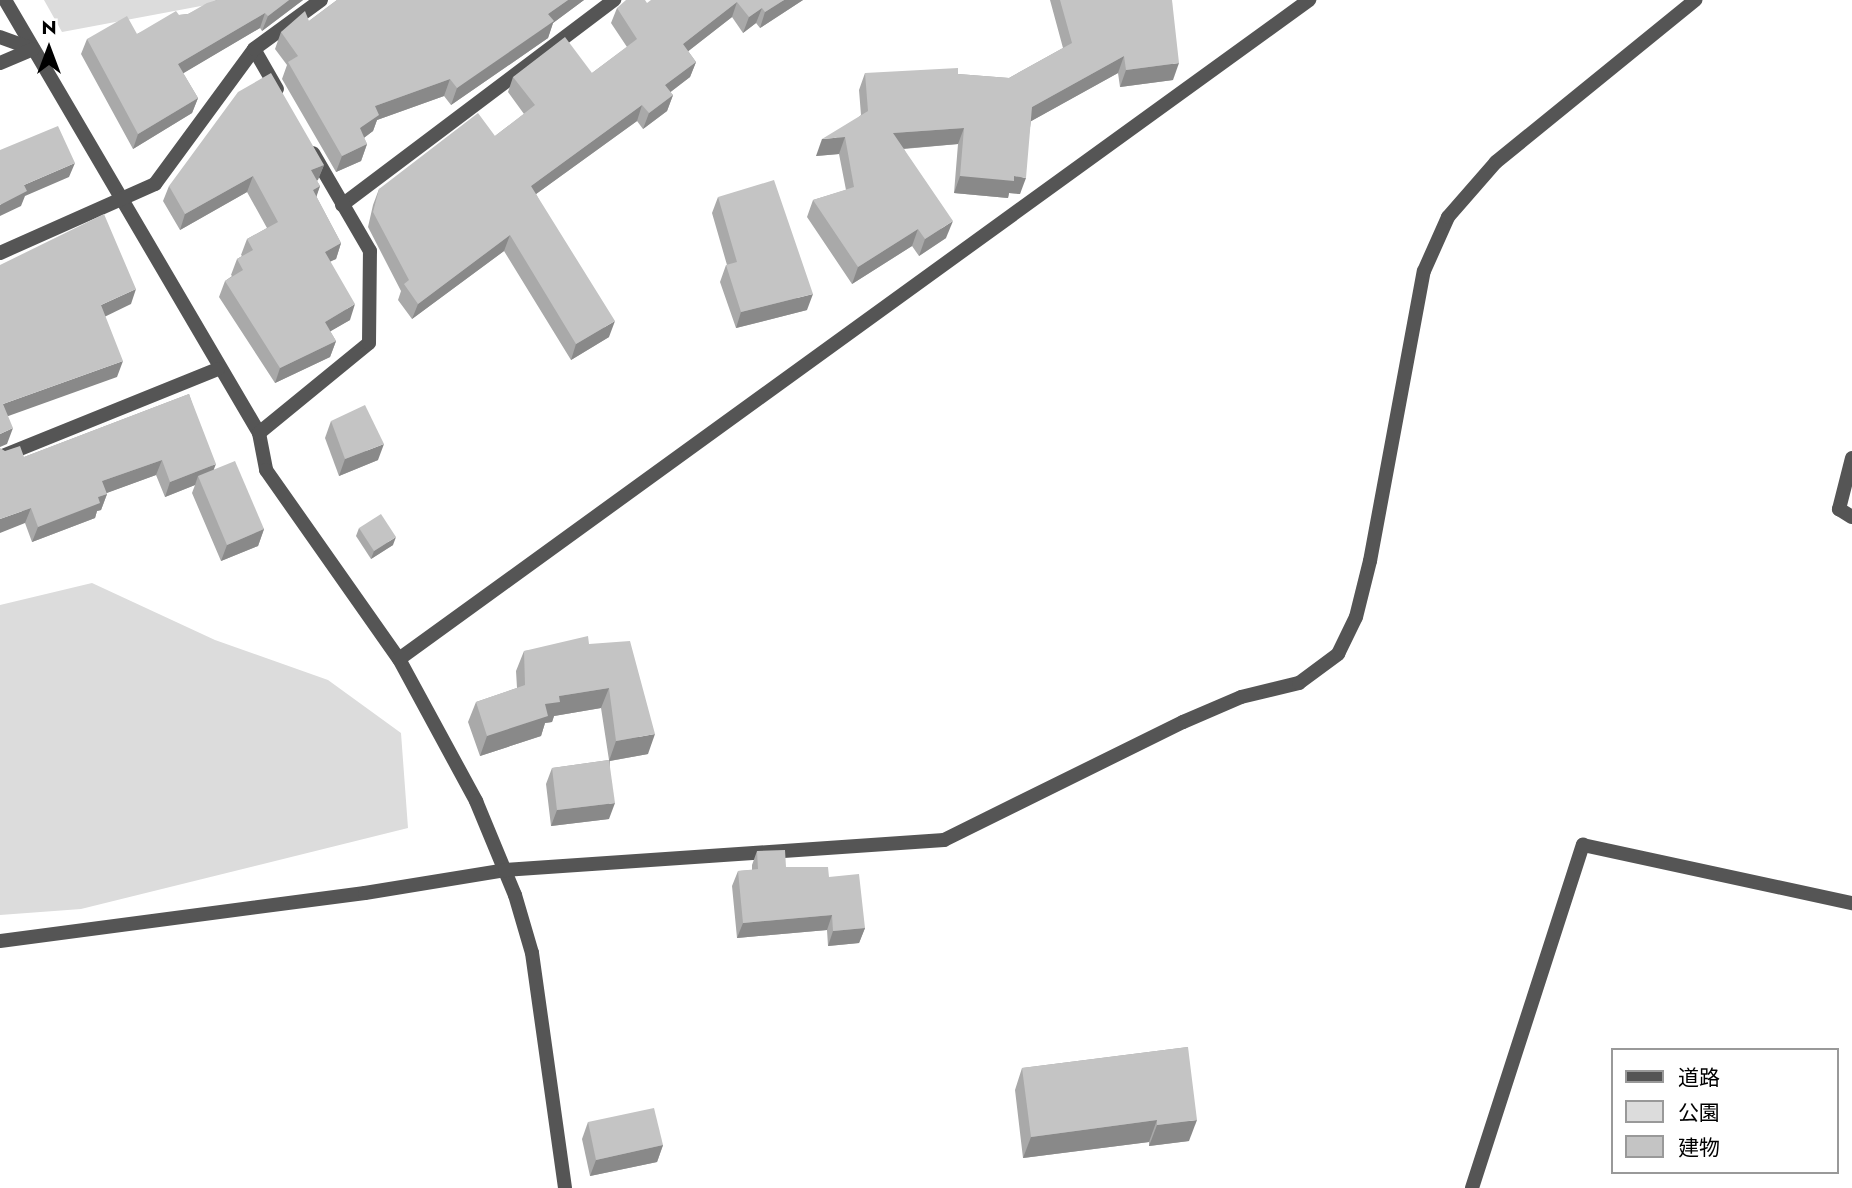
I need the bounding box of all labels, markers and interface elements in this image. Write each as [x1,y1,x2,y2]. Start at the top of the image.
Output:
north arrow [14,14,84,84]
text: N [41,14,57,41]
legend [1610,1048,1838,1174]
text: 道路 [1678,1063,1720,1093]
text: 公園 [1678,1098,1720,1128]
text: 建物 [1678,1133,1720,1163]

